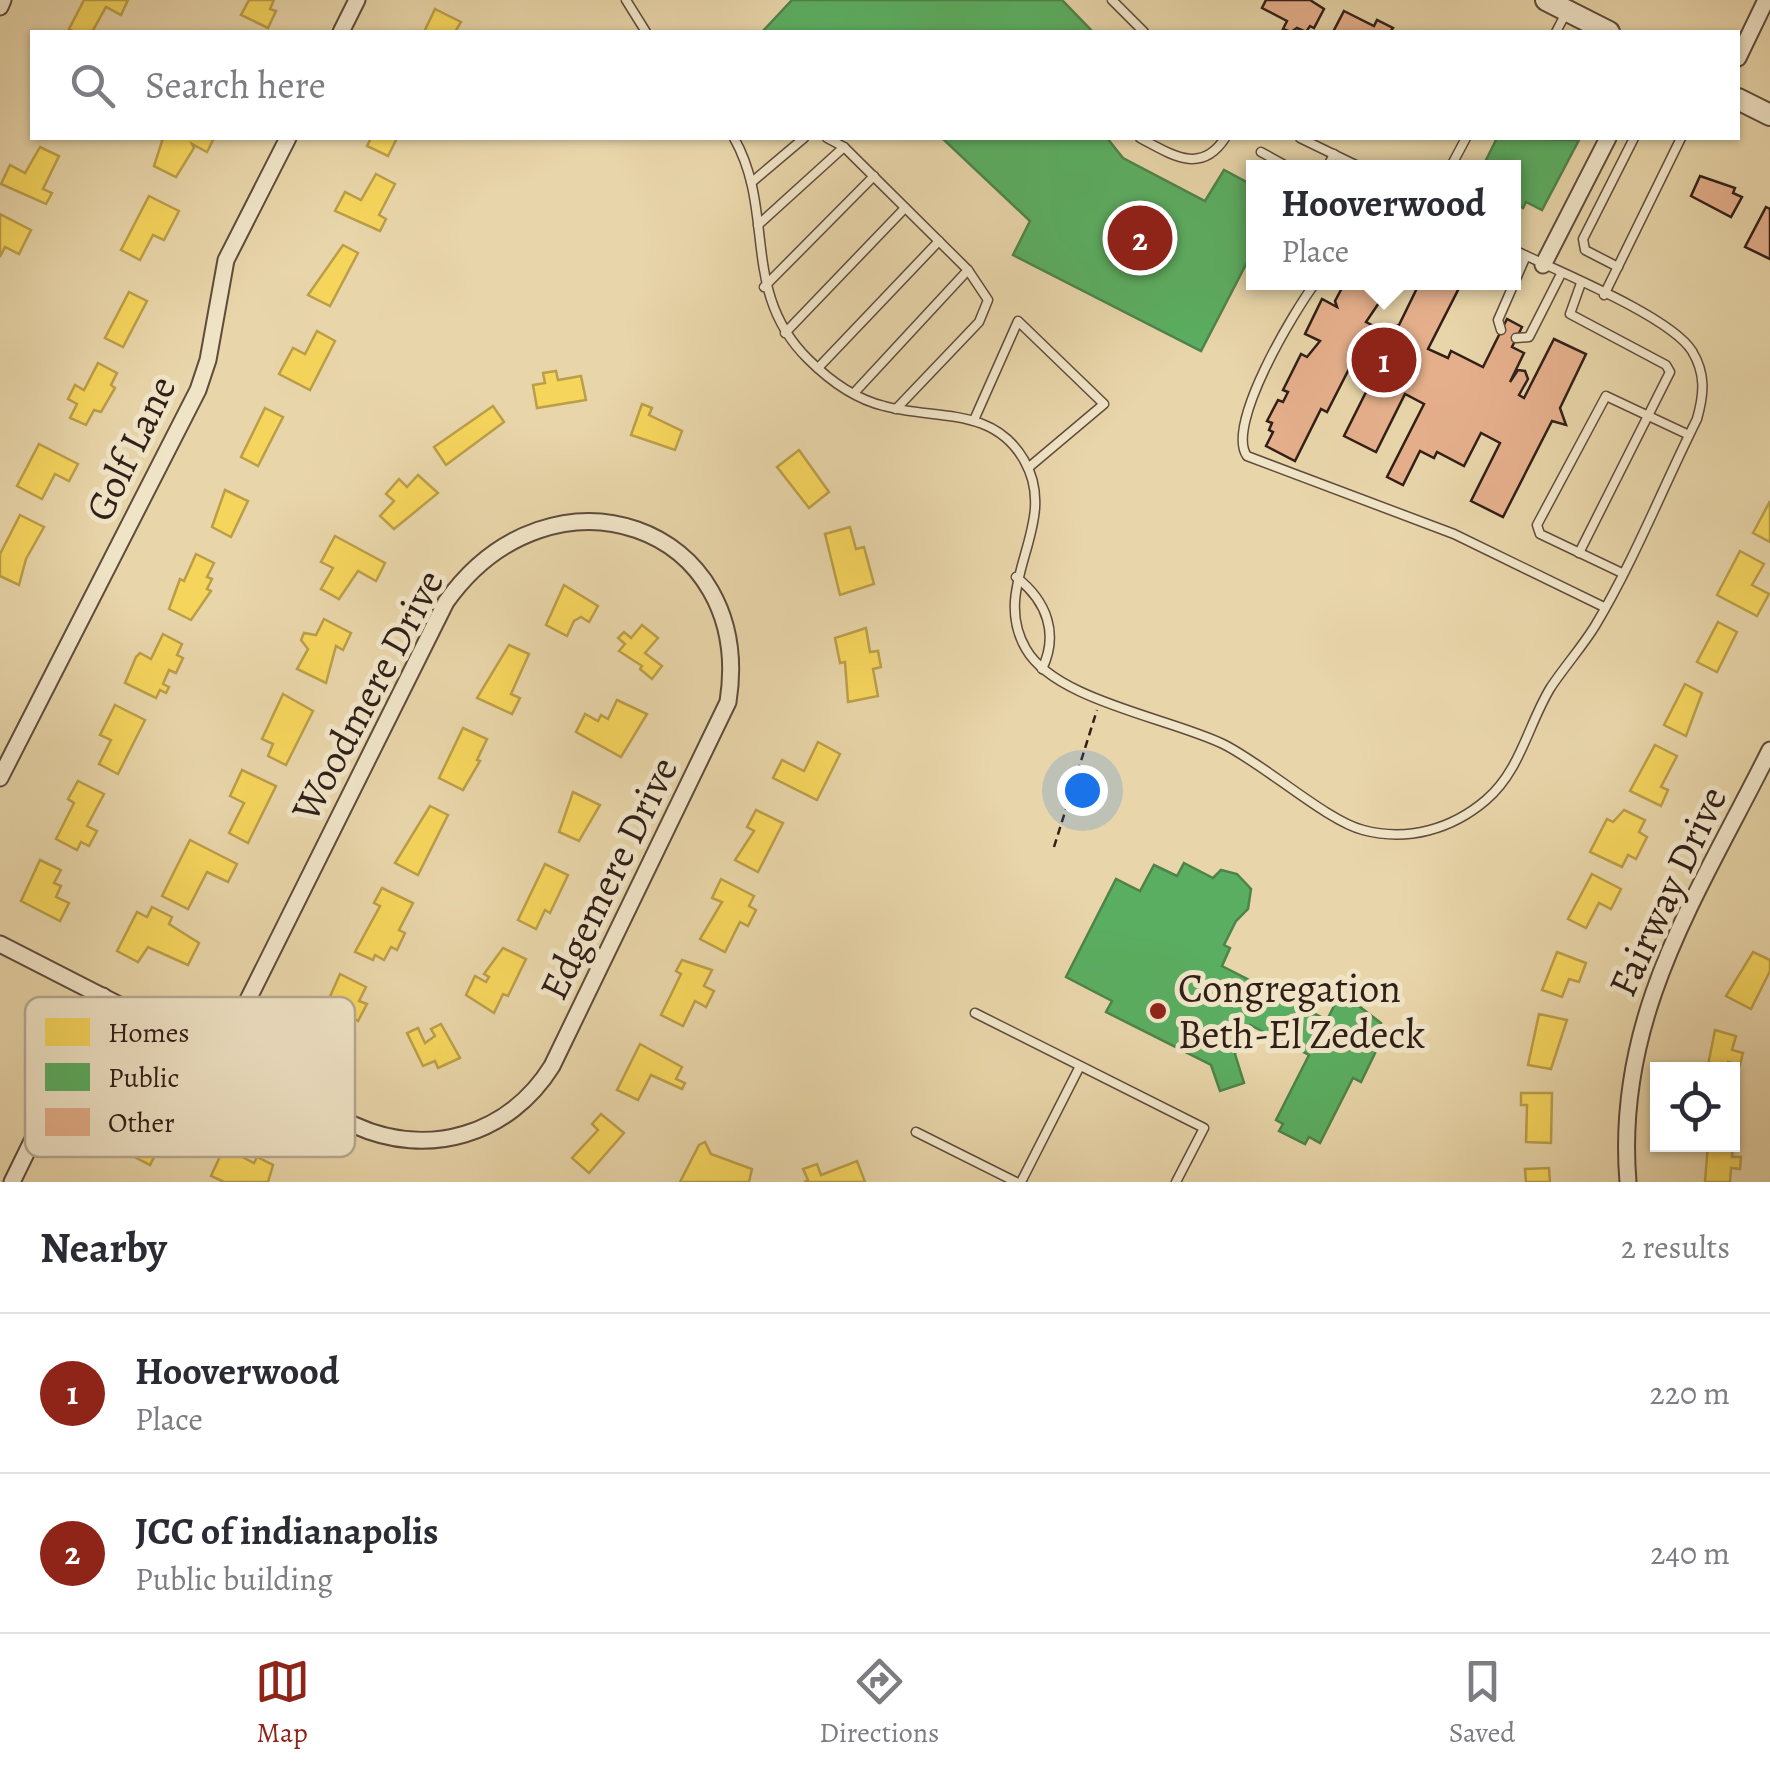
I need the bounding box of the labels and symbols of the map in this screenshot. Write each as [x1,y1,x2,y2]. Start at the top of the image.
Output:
pin: 2 [1108,200,1172,276]
pin: 1 [1352,322,1416,398]
street label: Golf Lane [72,366,189,530]
street label: Woodmere Drive [278,560,457,831]
street label: Edgemere Drive [526,748,691,1009]
your location [1057,765,1108,816]
street label: Fairway Drive [1595,777,1740,1005]
place label: Congregation Beth-El Zedeck [1178,961,1425,1062]
legend [25,997,355,1157]
marker: Congregation Beth-El Zedeck [1147,1000,1169,1022]
text: Homes [108,1014,190,1052]
text: Public [108,1059,179,1097]
text: Other [108,1104,175,1142]

